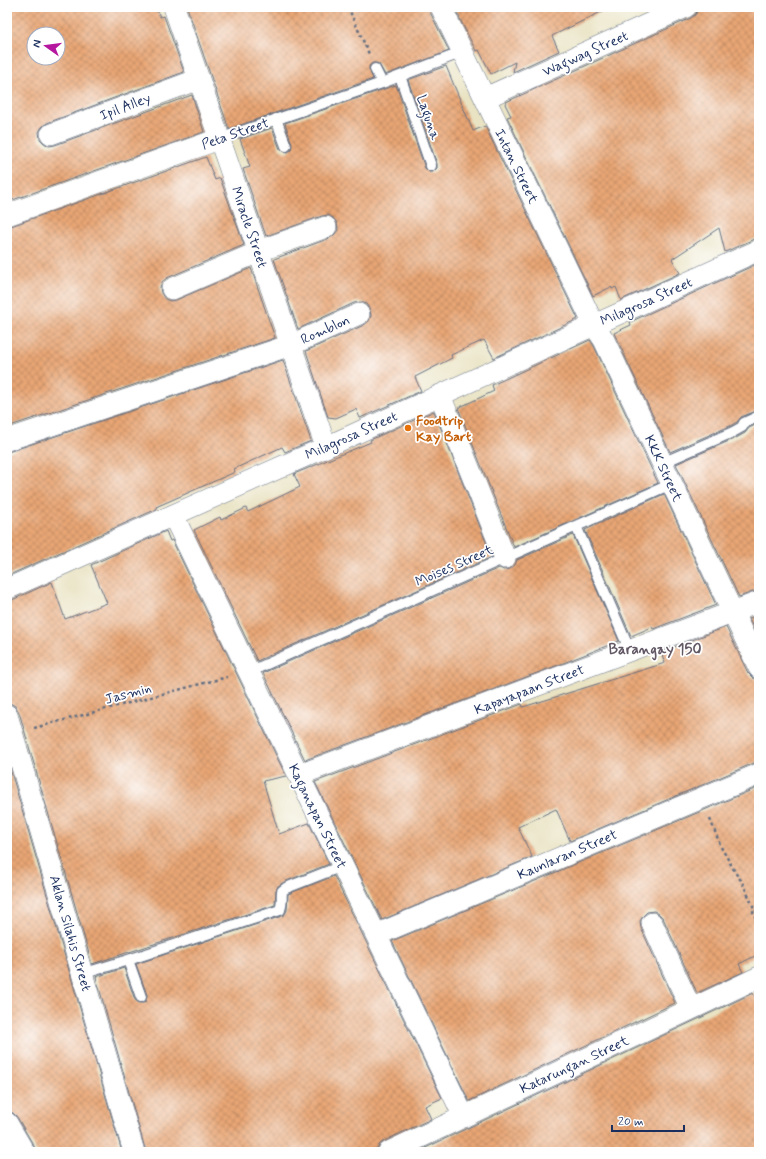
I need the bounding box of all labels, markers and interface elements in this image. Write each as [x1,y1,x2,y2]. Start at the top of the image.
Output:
north arrow [26,26,66,66]
street label: Wagwag Street [540,27,632,83]
text: N [30,39,45,49]
street label: Ipil Alley [97,89,153,125]
street label: Laguna [410,92,444,143]
street label: Peta Street [199,114,272,154]
street label: Intan Street [490,126,542,207]
street label: Miracle Street [227,184,271,270]
street label: Milagrosa Street [598,274,696,331]
street label: Romblon [298,311,353,349]
street label: Milagrosa Street [303,408,401,465]
place label: Foodtrip Kay Bart [416,412,472,446]
marker: Foodtrip Kay Bart [403,423,413,433]
street label: KKK Street [640,432,687,505]
street label: Moises Street [412,540,497,591]
district label: Barangay 150 [609,640,701,661]
street label: Kapayapaan Street [472,661,587,719]
street label: Jasmin [103,679,153,709]
street label: Kaganapan Street [282,761,350,873]
street label: Kaunlaran Street [515,826,620,884]
street label: Aklan Silahis Street [45,873,95,993]
street label: Katarungan Street [517,1031,633,1100]
scale bar [612,1107,684,1133]
text: 20 m [618,1114,644,1130]

